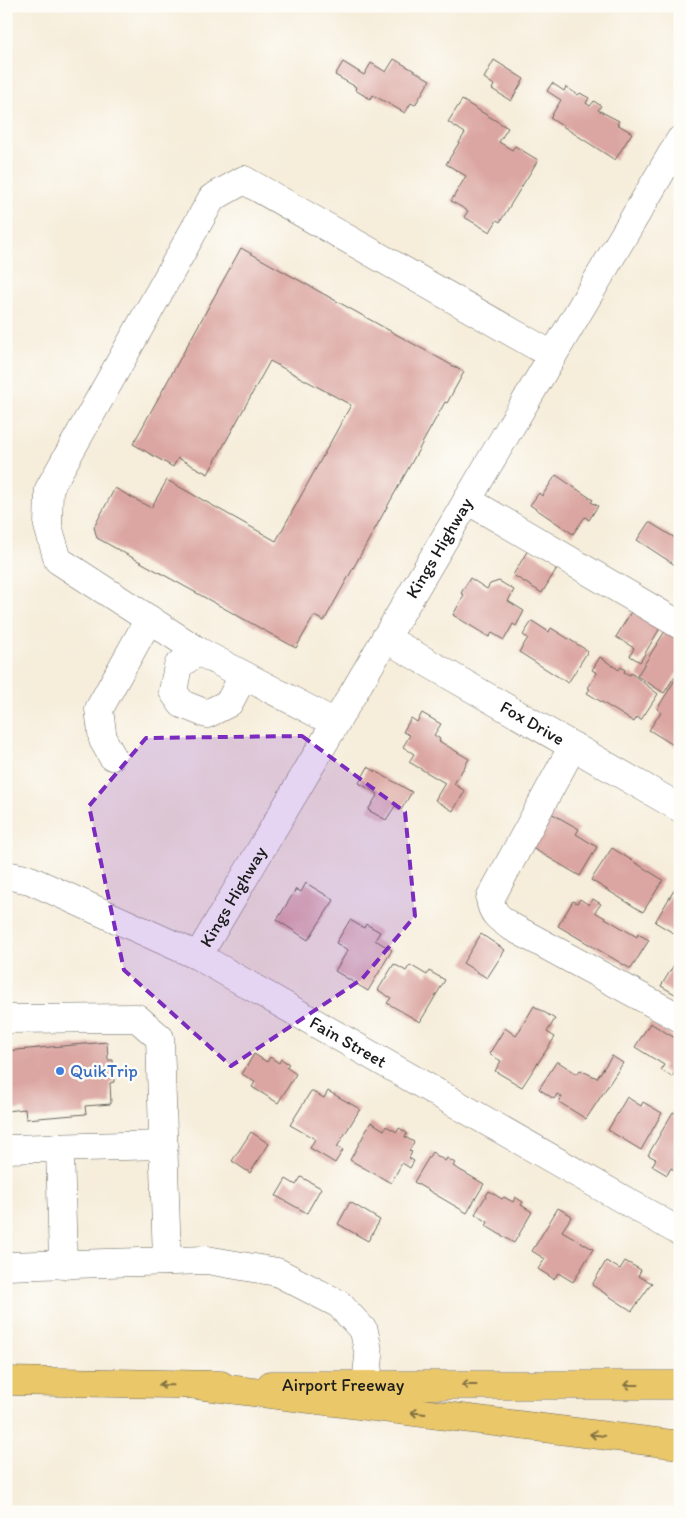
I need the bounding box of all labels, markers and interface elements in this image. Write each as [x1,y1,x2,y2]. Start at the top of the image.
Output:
street label: Kings Highway [401,493,478,602]
street label: Fox Drive [496,696,568,750]
street label: Kings Highway [195,842,272,951]
street label: Fain Street [306,1011,391,1073]
place label: QuikTrip [70,1060,138,1082]
marker: QuikTrip [54,1065,66,1077]
street label: Airport Freeway [282,1374,405,1396]
one-way arrow [158,1380,174,1390]
one-way arrow [461,1380,477,1390]
one-way arrow [623,1380,640,1390]
one-way arrow [410,1408,426,1418]
one-way arrow [589,1430,605,1440]

